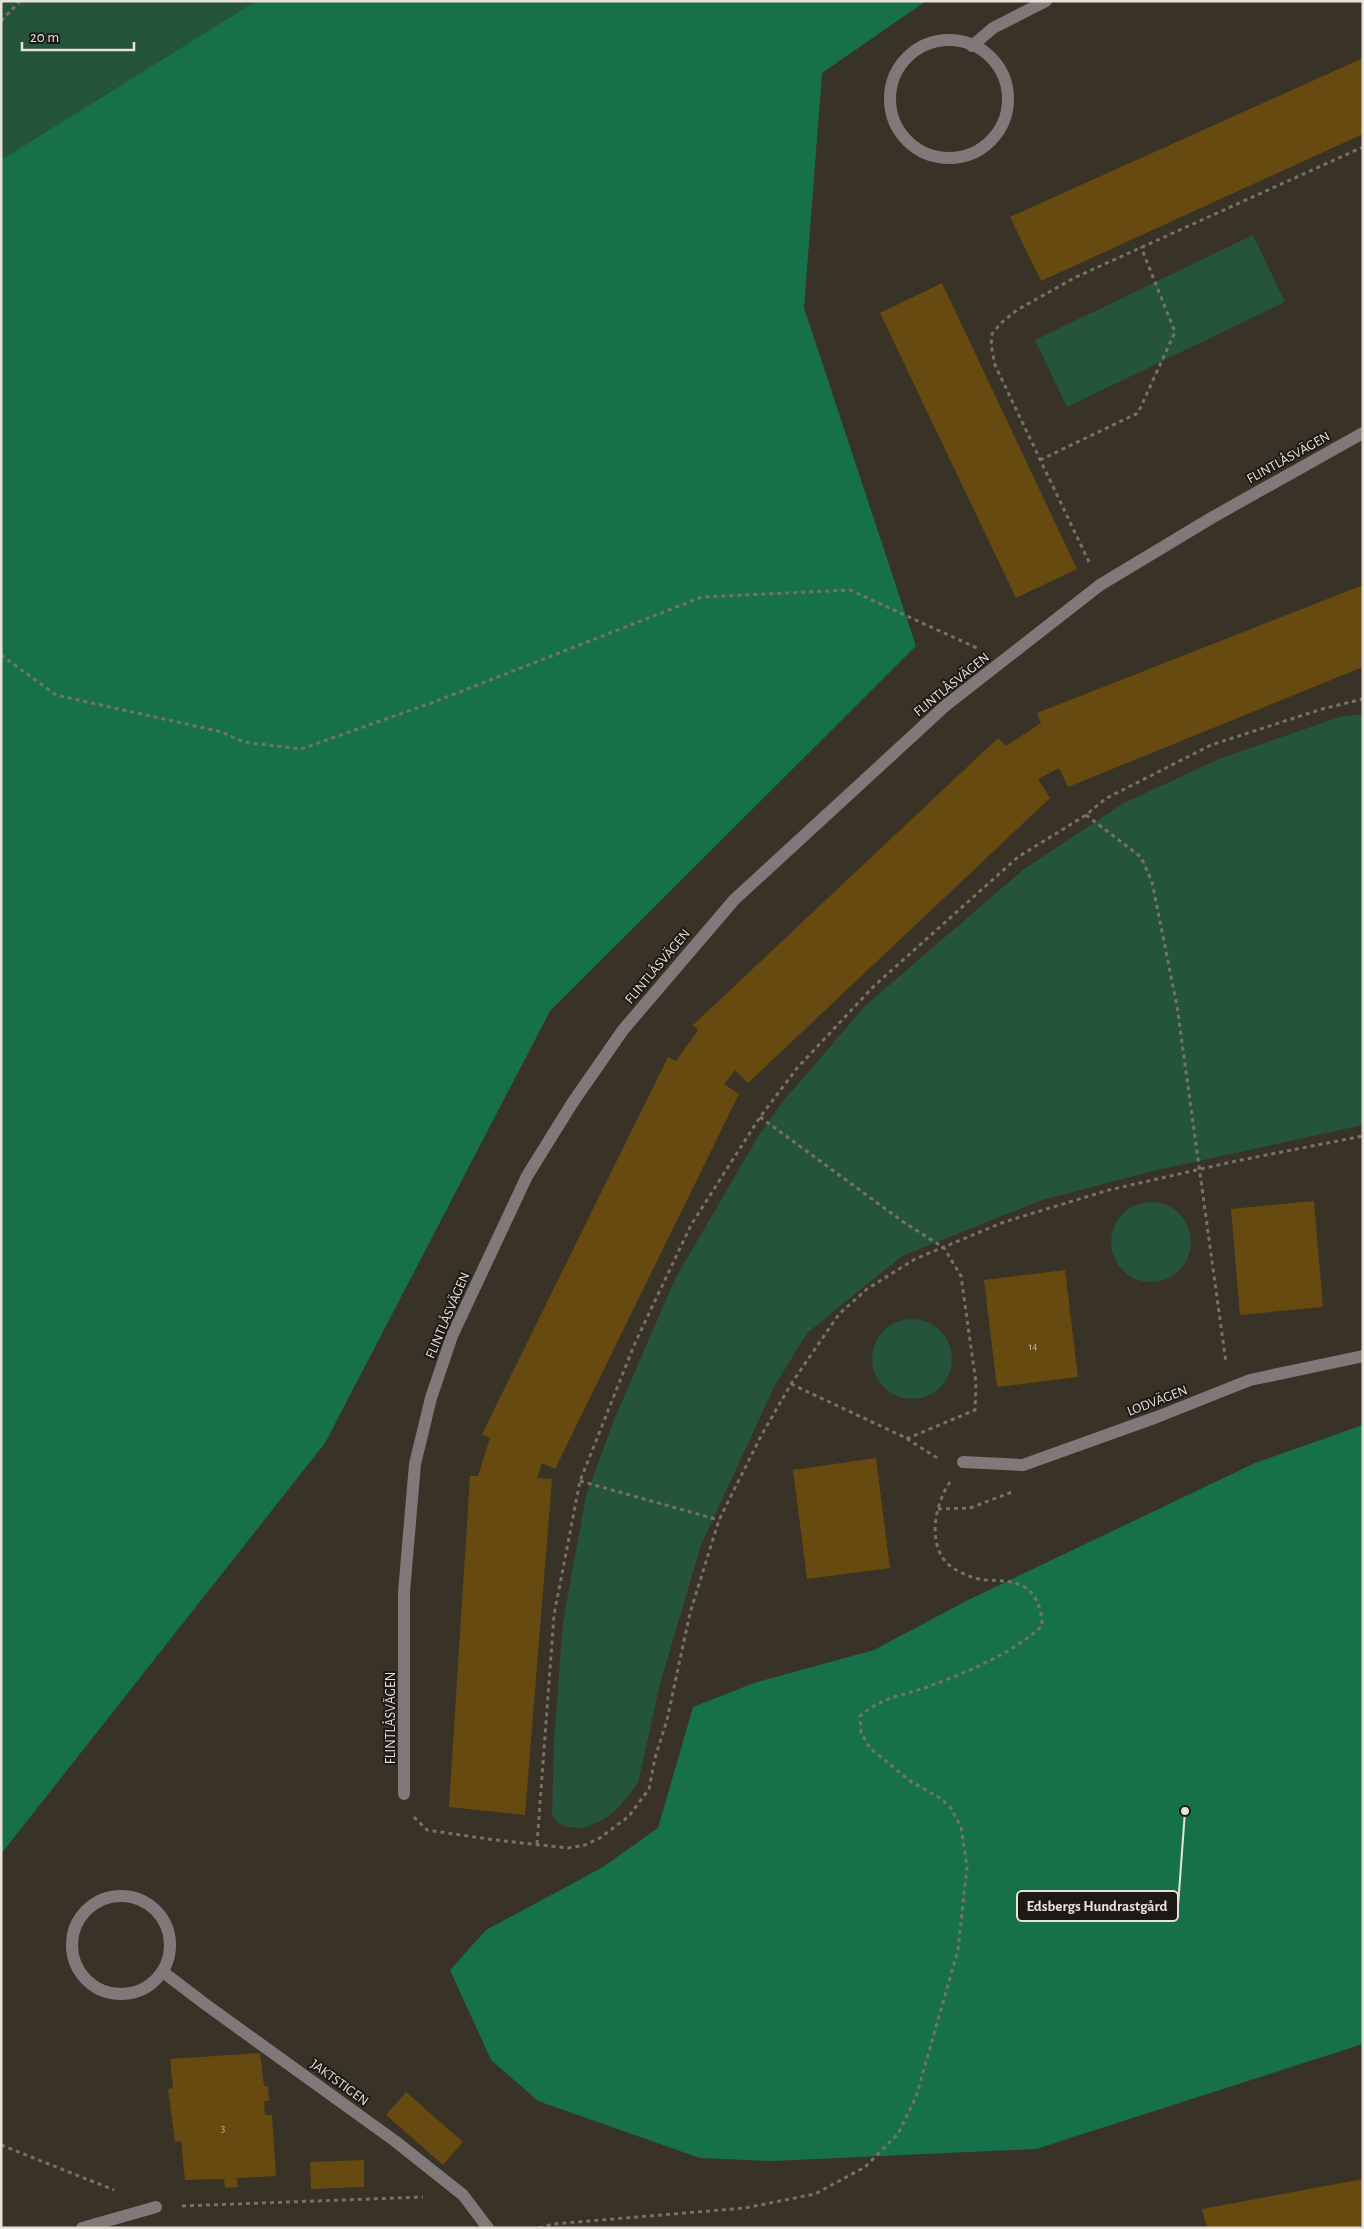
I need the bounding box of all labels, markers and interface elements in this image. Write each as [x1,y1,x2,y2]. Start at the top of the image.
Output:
scale bar [22,20,135,52]
text: 20 m [30,30,59,45]
street label: FLINTLÅSVÄGEN [1244,428,1332,486]
street label: FLINTLÅSVÄGEN [910,649,992,719]
street label: FLINTLÅSVÄGEN [621,925,693,1007]
street label: FLINTLÅSVÄGEN [422,1269,472,1361]
house number: 14 [1028,1341,1038,1352]
street label: LODVÄGEN [1125,1381,1189,1419]
street label: FLINTLÅSVÄGEN [382,1672,398,1764]
callout: Edsbergs Hundrastgård [1017,1891,1178,1921]
text: Edsbergs Hundrastgård [1027,1899,1168,1914]
street label: JAKTSTIGEN [308,2057,371,2108]
house number: 3 [221,2123,226,2134]

